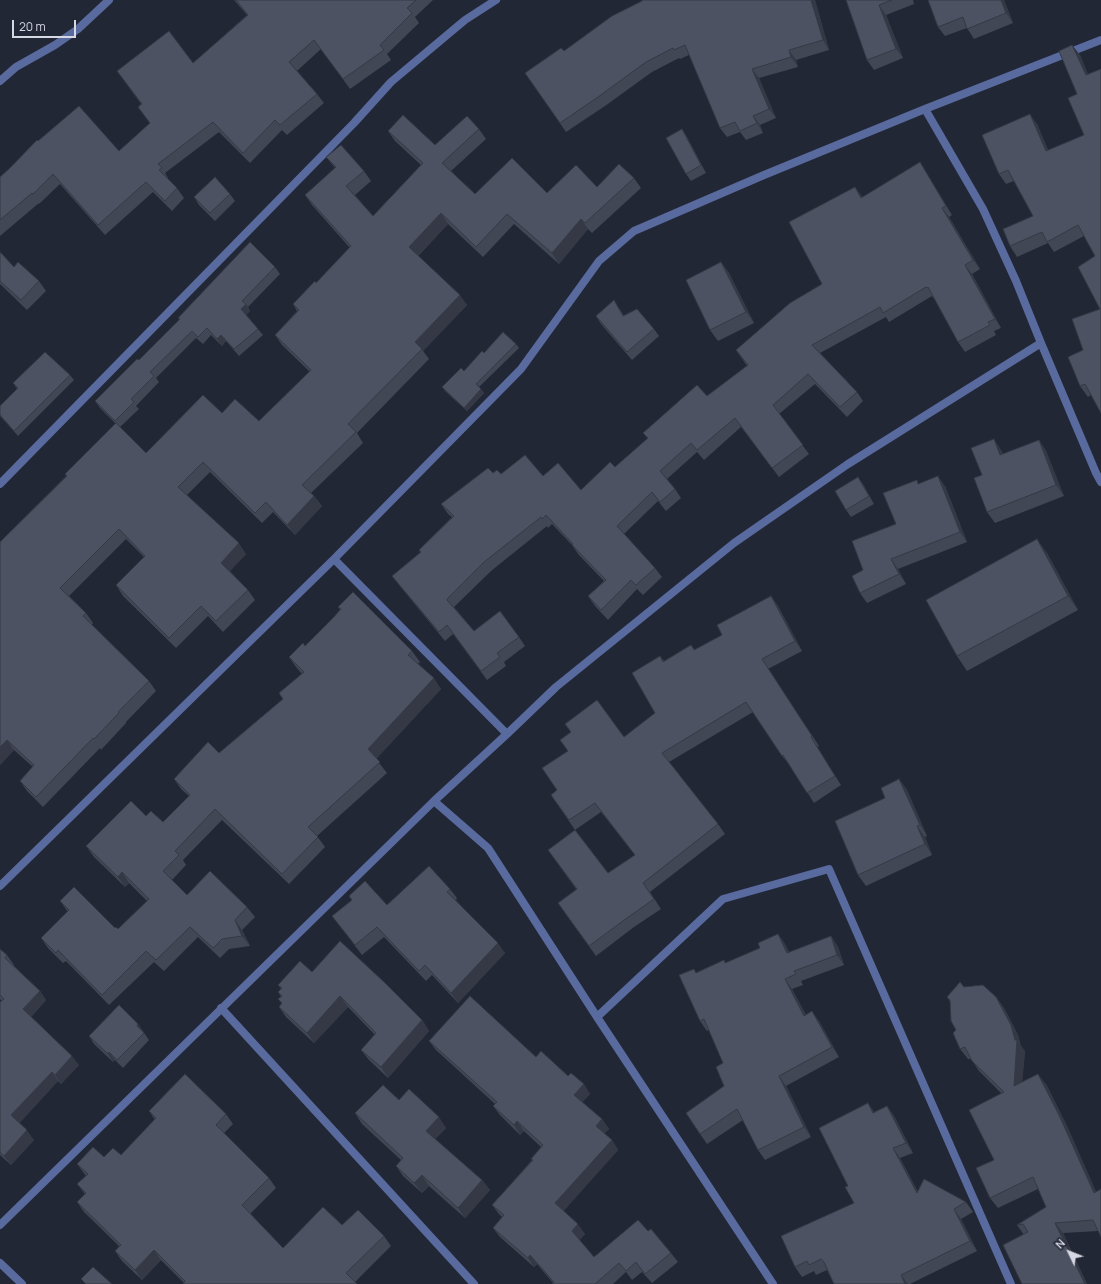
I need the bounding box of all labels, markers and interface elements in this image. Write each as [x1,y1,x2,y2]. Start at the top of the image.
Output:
scale bar [14,12,78,38]
text: 20 m [19,18,46,35]
north arrow [1049,1232,1089,1272]
text: N [1052,1235,1068,1251]

